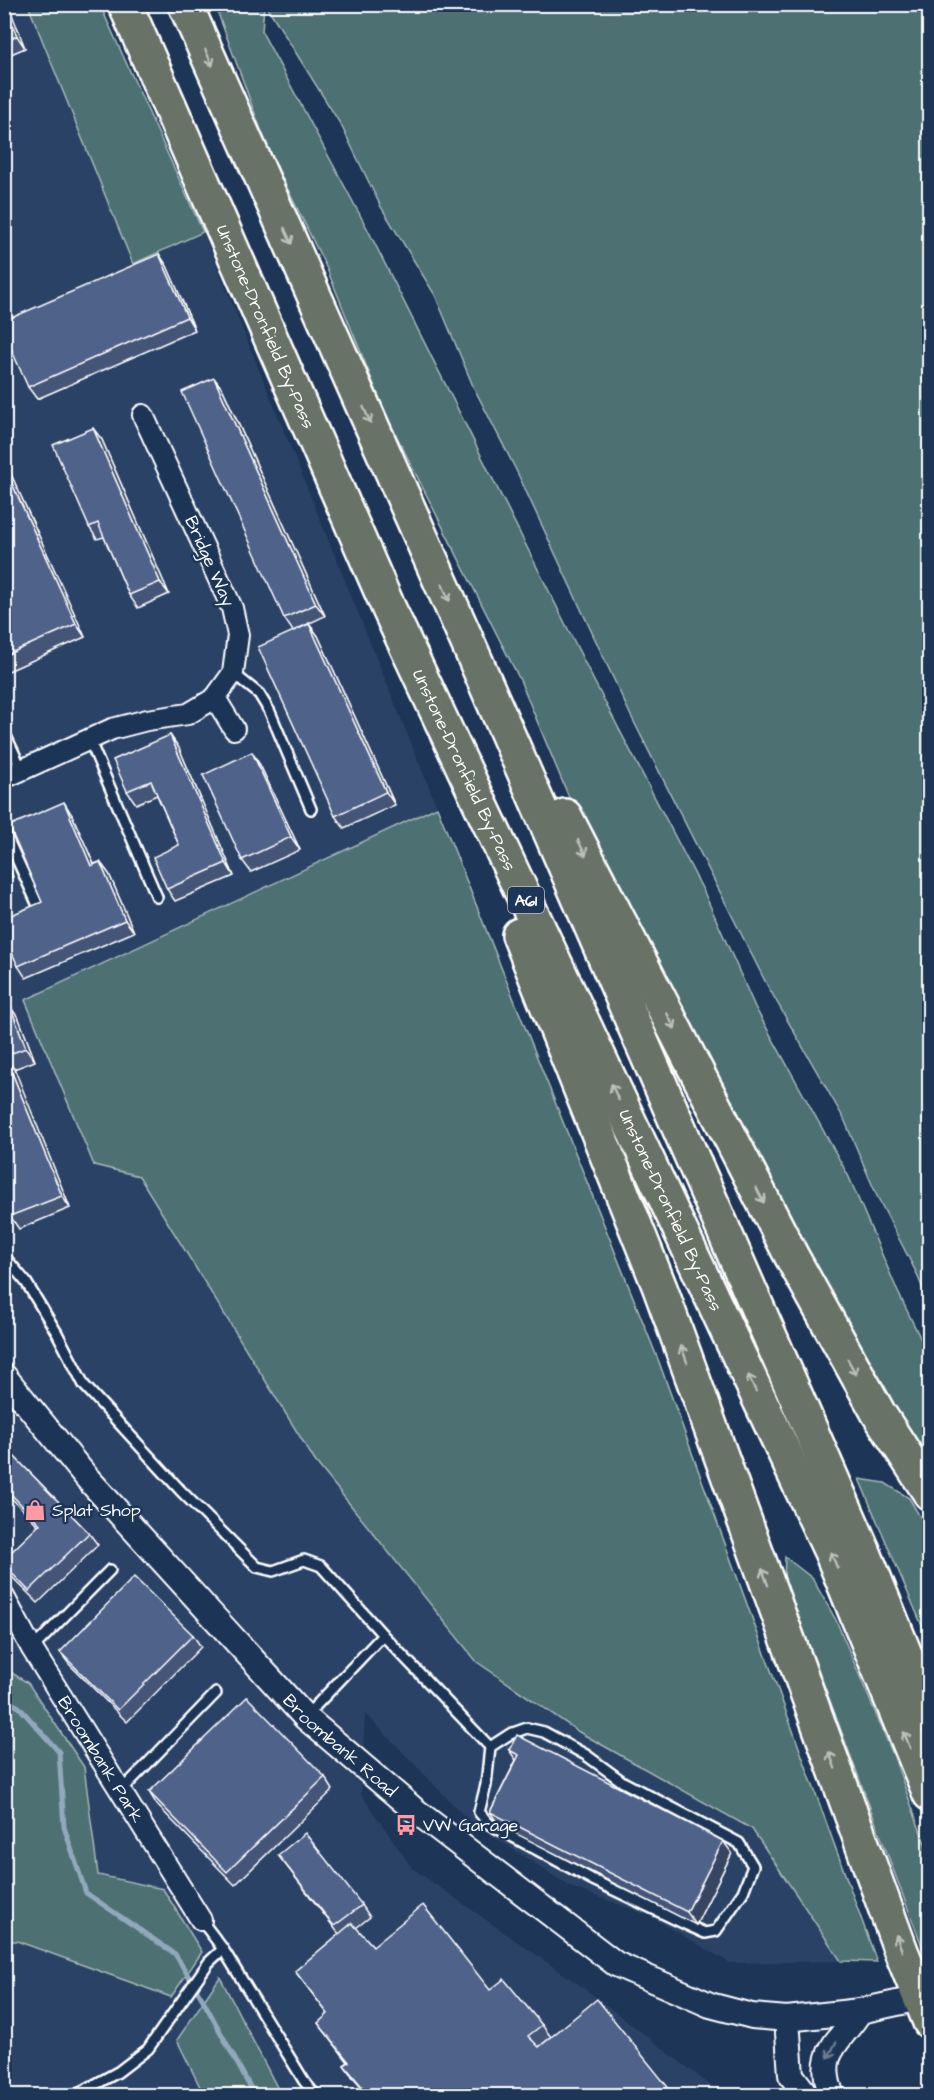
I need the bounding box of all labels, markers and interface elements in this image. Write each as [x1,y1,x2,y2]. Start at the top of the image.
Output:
one-way arrow [204,48,215,67]
street label: Unstone-Dronfield By-Pass [210,221,321,433]
one-way arrow [283,227,294,245]
one-way arrow [362,405,373,423]
street label: Bridge Way [178,512,241,611]
one-way arrow [441,583,452,601]
street label: Unstone-Dronfield By-Pass [406,665,522,875]
one-way arrow [576,839,588,856]
road number: A61 [508,887,544,913]
one-way arrow [666,1012,677,1030]
one-way arrow [609,1084,621,1102]
street label: Unstone-Dronfield By-Pass [612,1105,728,1315]
one-way arrow [754,1186,766,1204]
one-way arrow [678,1345,689,1364]
one-way arrow [847,1357,858,1375]
one-way arrow [745,1374,757,1392]
shop icon: Splat Shop [23,1498,47,1522]
place label: Splat Shop [52,1498,141,1523]
one-way arrow [828,1551,839,1569]
one-way arrow [759,1568,770,1587]
street label: Broombank Road [277,1689,402,1803]
street label: Broombank Park [51,1691,149,1828]
one-way arrow [901,1732,912,1750]
one-way arrow [826,1751,837,1770]
bus stop icon: VW Garage [394,1813,418,1837]
place label: VW Garage [423,1813,518,1839]
one-way arrow [892,1935,903,1953]
one-way arrow [826,2041,838,2059]

